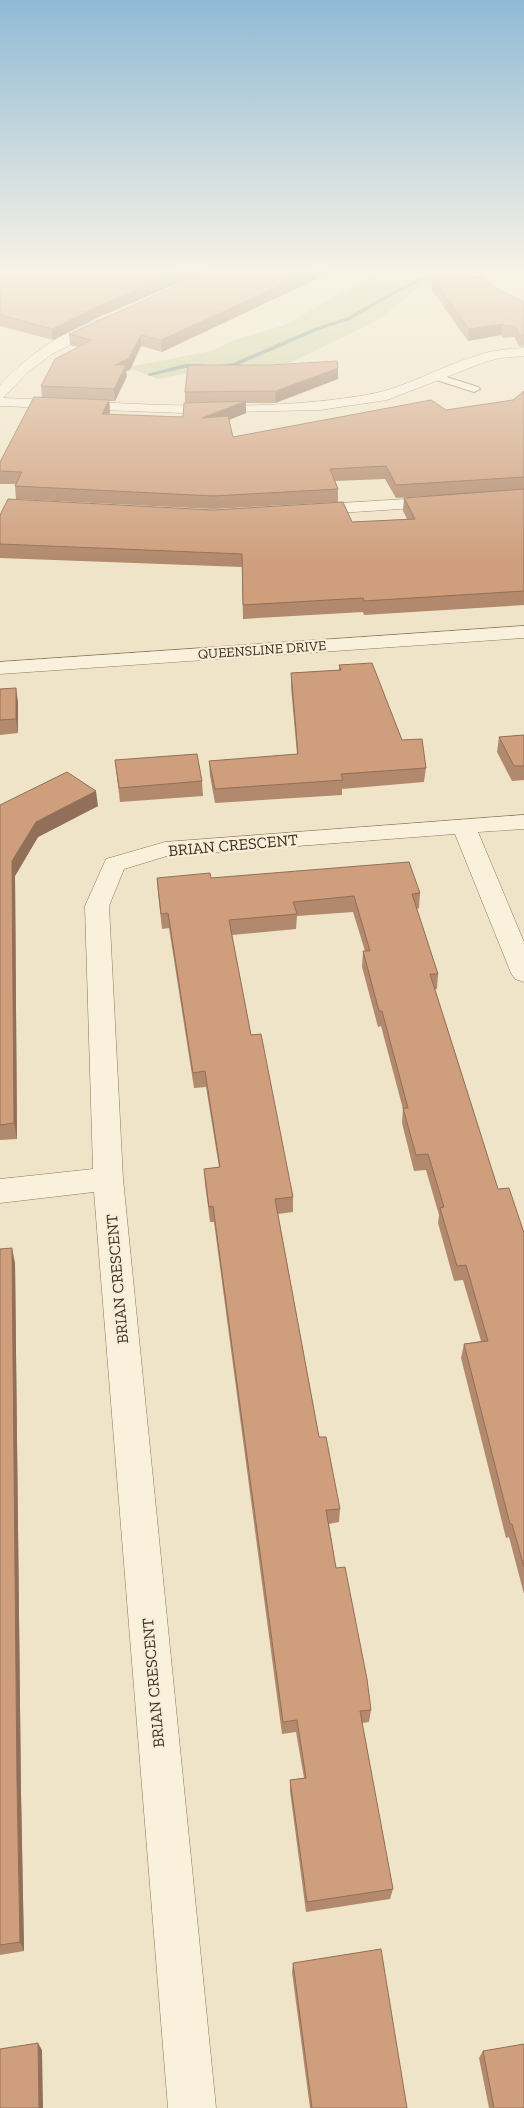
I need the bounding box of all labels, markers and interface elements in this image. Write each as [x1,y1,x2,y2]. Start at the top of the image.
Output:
street label: QUEENSLINE DRIVE [197,637,327,663]
street label: BRIAN CRESCENT [167,830,299,860]
street label: BRIAN CRESCENT [102,1213,132,1345]
street label: BRIAN CRESCENT [138,1617,168,1749]

